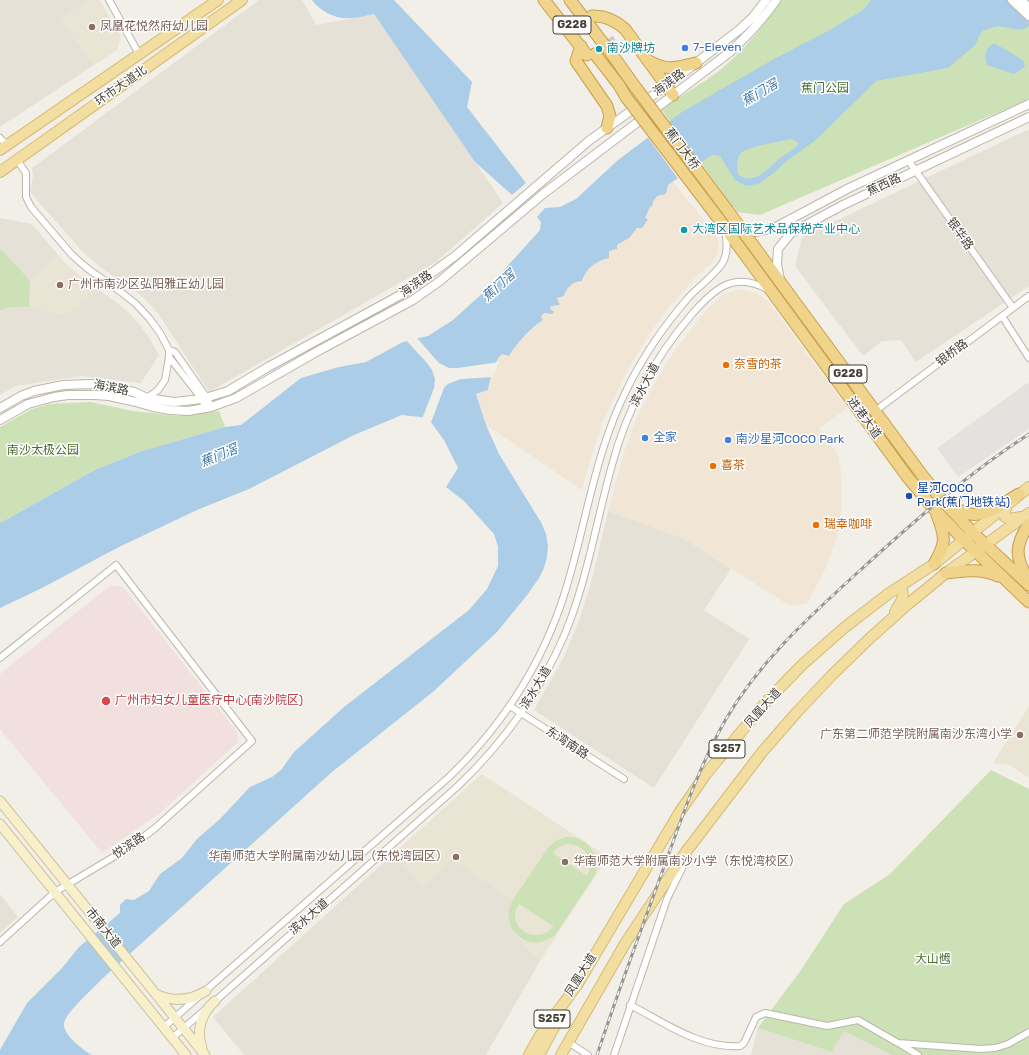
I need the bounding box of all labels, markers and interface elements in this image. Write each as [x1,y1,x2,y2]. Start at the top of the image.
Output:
road number: G228 [553,16,591,34]
place label: 凤凰花悦然府幼儿园 [100,20,208,34]
marker: 凤凰花悦然府幼儿园 [87,22,97,32]
place label: 7-Eleven [693,41,742,55]
place label: 南沙牌坊 [607,42,655,56]
marker: 7-Eleven [680,43,690,53]
marker: 南沙牌坊 [594,44,604,54]
street label: 环市大道北 [92,63,150,109]
street label: 海滨路 [650,66,688,100]
water label: 蕉门滘 [739,76,781,110]
park label: 蕉门公园 [801,82,849,96]
street label: 蕉门大桥 [662,125,702,173]
street label: 蕉西路 [865,171,903,199]
street label: 银华路 [944,215,976,253]
place label: 大湾区国际艺术品保税产业中心 [692,223,860,237]
marker: 大湾区国际艺术品保税产业中心 [679,225,689,235]
water label: 蕉门滘 [479,267,519,305]
street label: 海滨路 [397,268,435,300]
place label: 广州市南沙区弘阳雅正幼儿园 [68,278,224,292]
marker: 广州市南沙区弘阳雅正幼儿园 [55,280,65,290]
street label: 银桥路 [933,336,971,370]
place label: 奈雪的茶 [734,358,782,372]
street label: 滨水大道 [627,360,663,410]
marker: 奈雪的茶 [721,360,731,370]
road number: G228 [829,365,867,383]
street label: 海滨路 [92,377,130,399]
street label: 进港大道 [844,394,884,442]
place label: 全家 [653,431,677,445]
marker: 全家 [640,433,650,443]
place label: 南沙星河COCO Park [736,433,844,447]
marker: 南沙星河COCO Park [723,435,733,445]
water label: 蕉门滘 [198,441,240,471]
park label: 南沙太极公园 [7,444,79,458]
place label: 喜茶 [721,459,745,473]
marker: 喜茶 [708,461,718,471]
place label: 星河COCO Park(蕉门地铁站) [917,482,1010,510]
marker: 星河COCO Park(蕉门地铁站) [904,491,914,501]
place label: 瑞幸咖啡 [824,518,872,532]
marker: 瑞幸咖啡 [811,520,821,530]
street label: 滨水大道 [517,664,555,712]
street label: 凤凰大道 [742,685,784,731]
place label: 广州市妇女儿童医疗中心(南沙院区) [115,694,303,708]
marker: 广州市妇女儿童医疗中心(南沙院区) [100,695,112,707]
street label: 东湾南路 [543,724,591,762]
place label: 广东第二师范学院附属南沙东湾小学 [820,728,1012,742]
marker: 广东第二师范学院附属南沙东湾小学 [1015,730,1025,740]
road number: S257 [709,740,745,758]
street label: 悦滨路 [110,830,148,862]
place label: 华南师范大学附属南沙幼儿园（东悦湾园区） [208,850,448,864]
marker: 华南师范大学附属南沙幼儿园（东悦湾园区） [451,852,461,862]
place label: 华南师范大学附属南沙小学（东悦湾校区） [573,855,801,869]
marker: 华南师范大学附属南沙小学（东悦湾校区） [560,857,570,867]
street label: 滨水大道 [286,896,332,938]
street label: 市南大道 [82,905,124,951]
street label: 凤凰大道 [562,951,600,999]
park label: 大山乸 [915,953,951,967]
road number: S257 [534,1010,570,1028]

